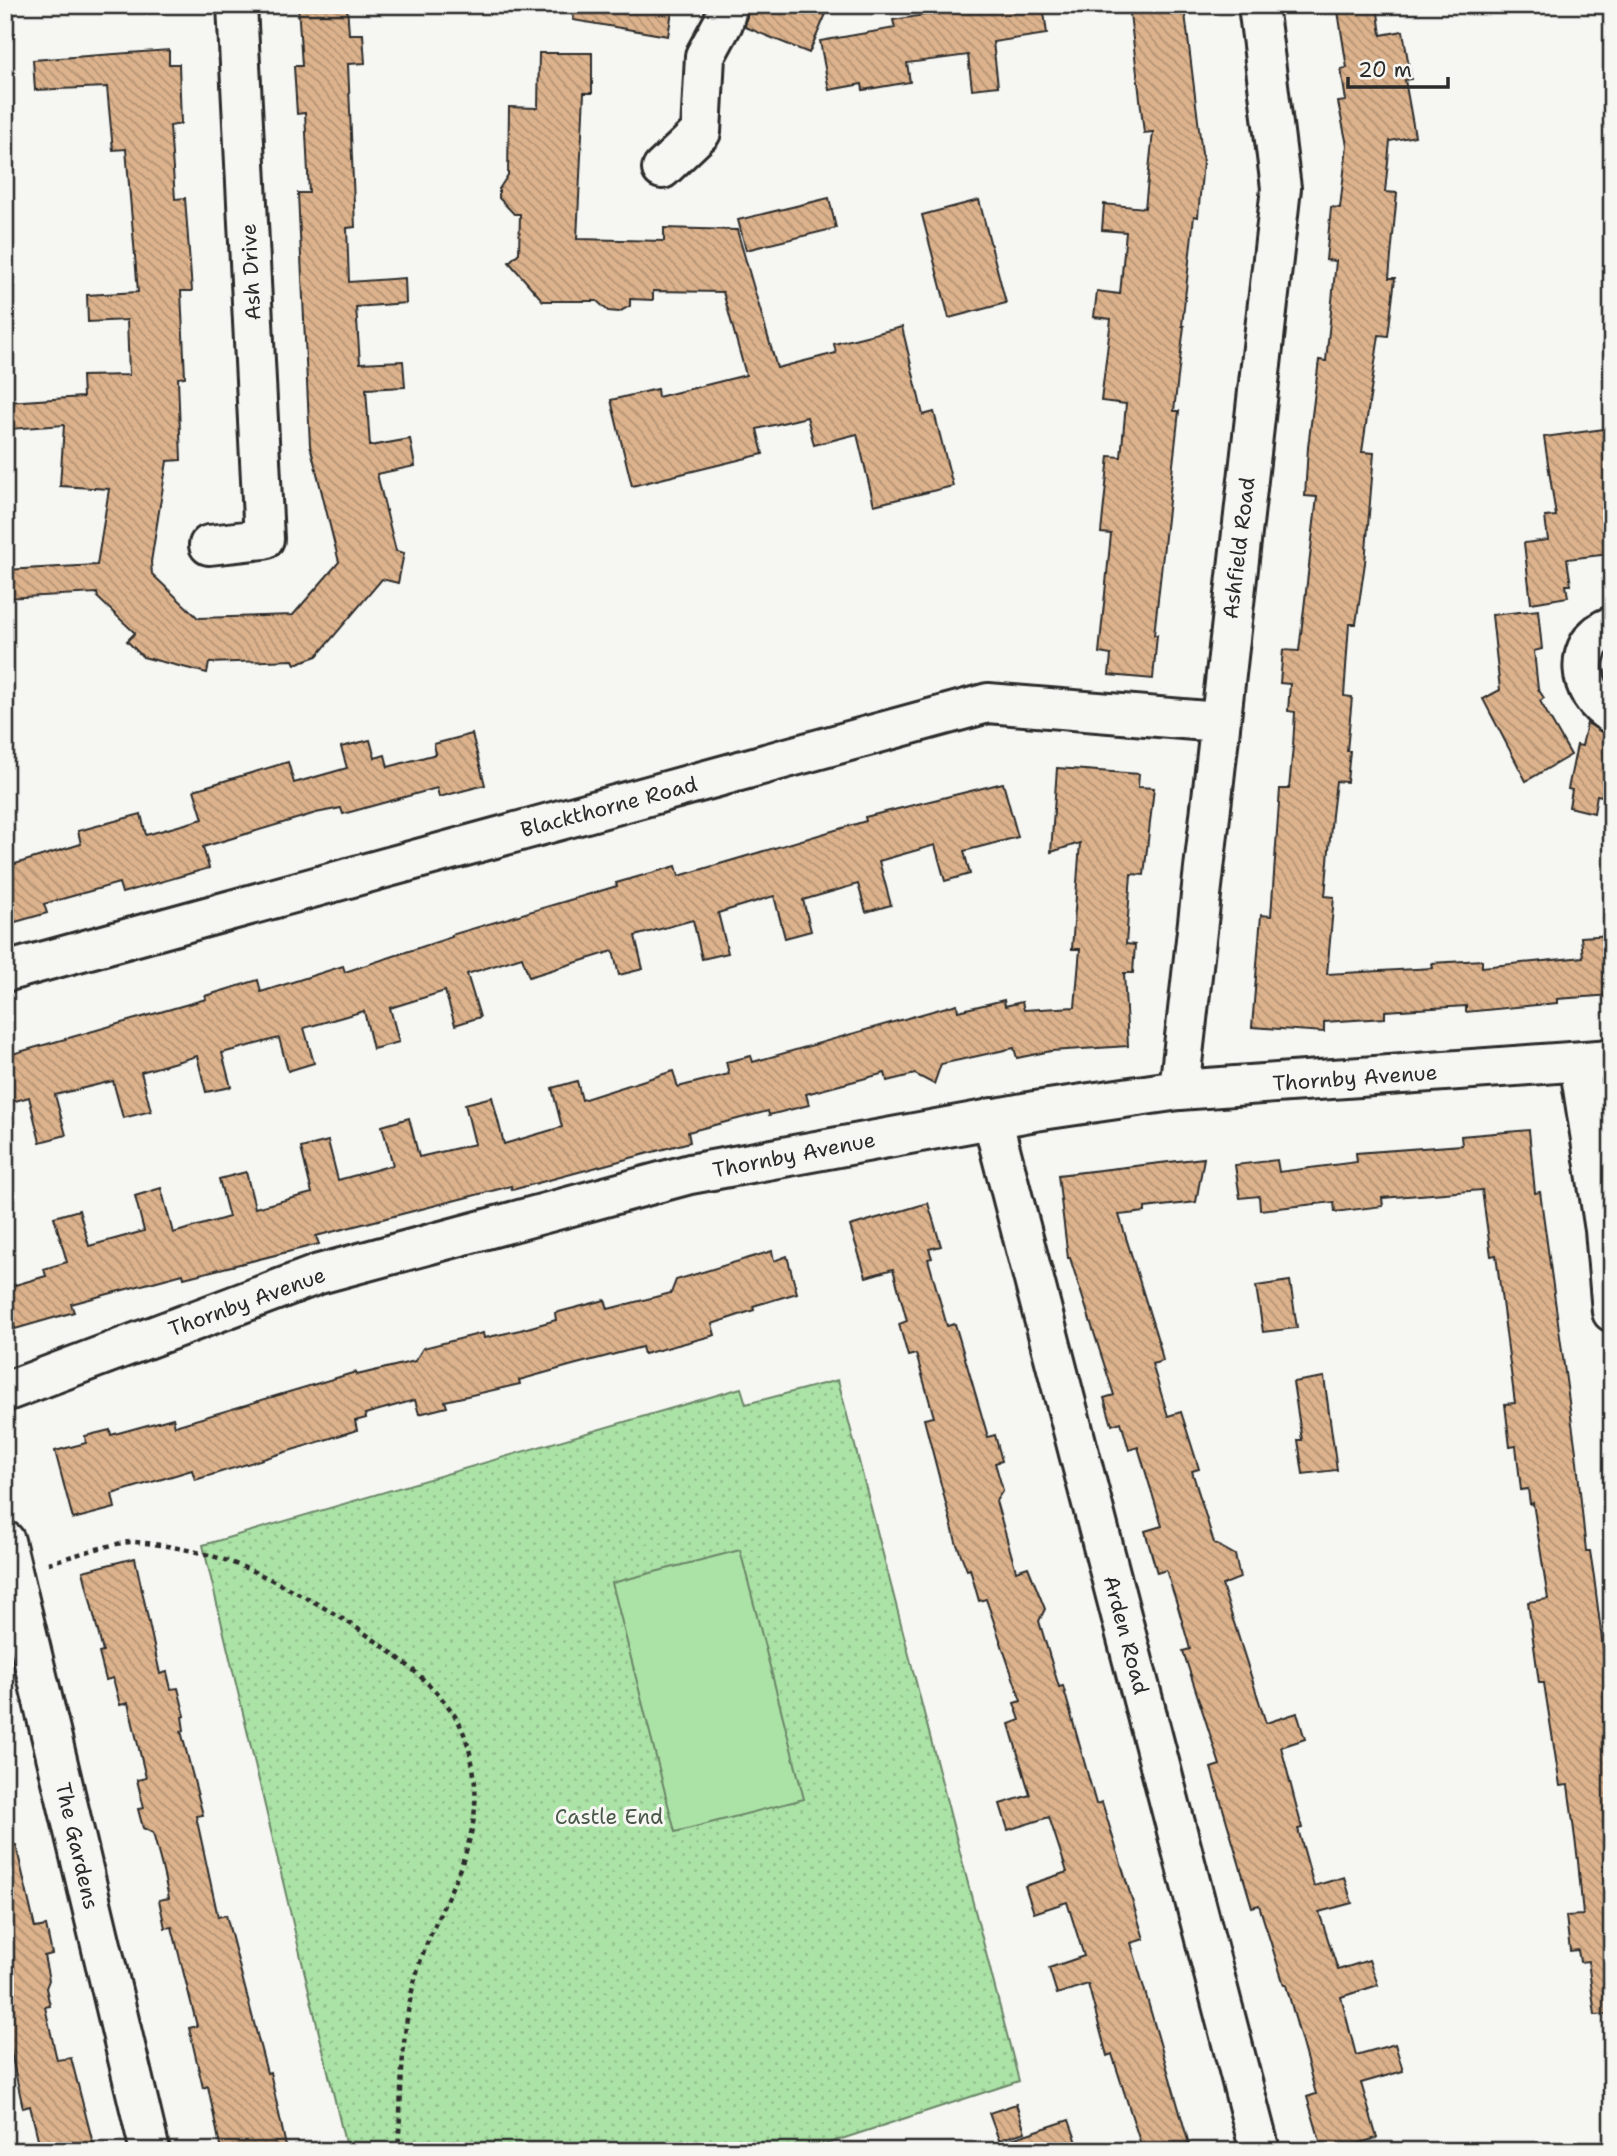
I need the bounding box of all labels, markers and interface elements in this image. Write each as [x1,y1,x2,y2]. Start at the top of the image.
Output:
scale bar [1348,46,1447,90]
text: 20 m [1358,56,1412,84]
street label: Ash Drive [234,223,268,321]
street label: Ashfield Road [1216,475,1262,621]
street label: Blackthorne Road [518,770,700,844]
street label: Thornby Avenue [1272,1058,1438,1098]
street label: Thornby Avenue [710,1126,878,1184]
street label: Thornby Avenue [165,1261,329,1343]
street label: Arden Road [1097,1573,1155,1697]
street label: The Gardens [49,1780,105,1912]
park label: Castle End [555,1803,663,1831]

